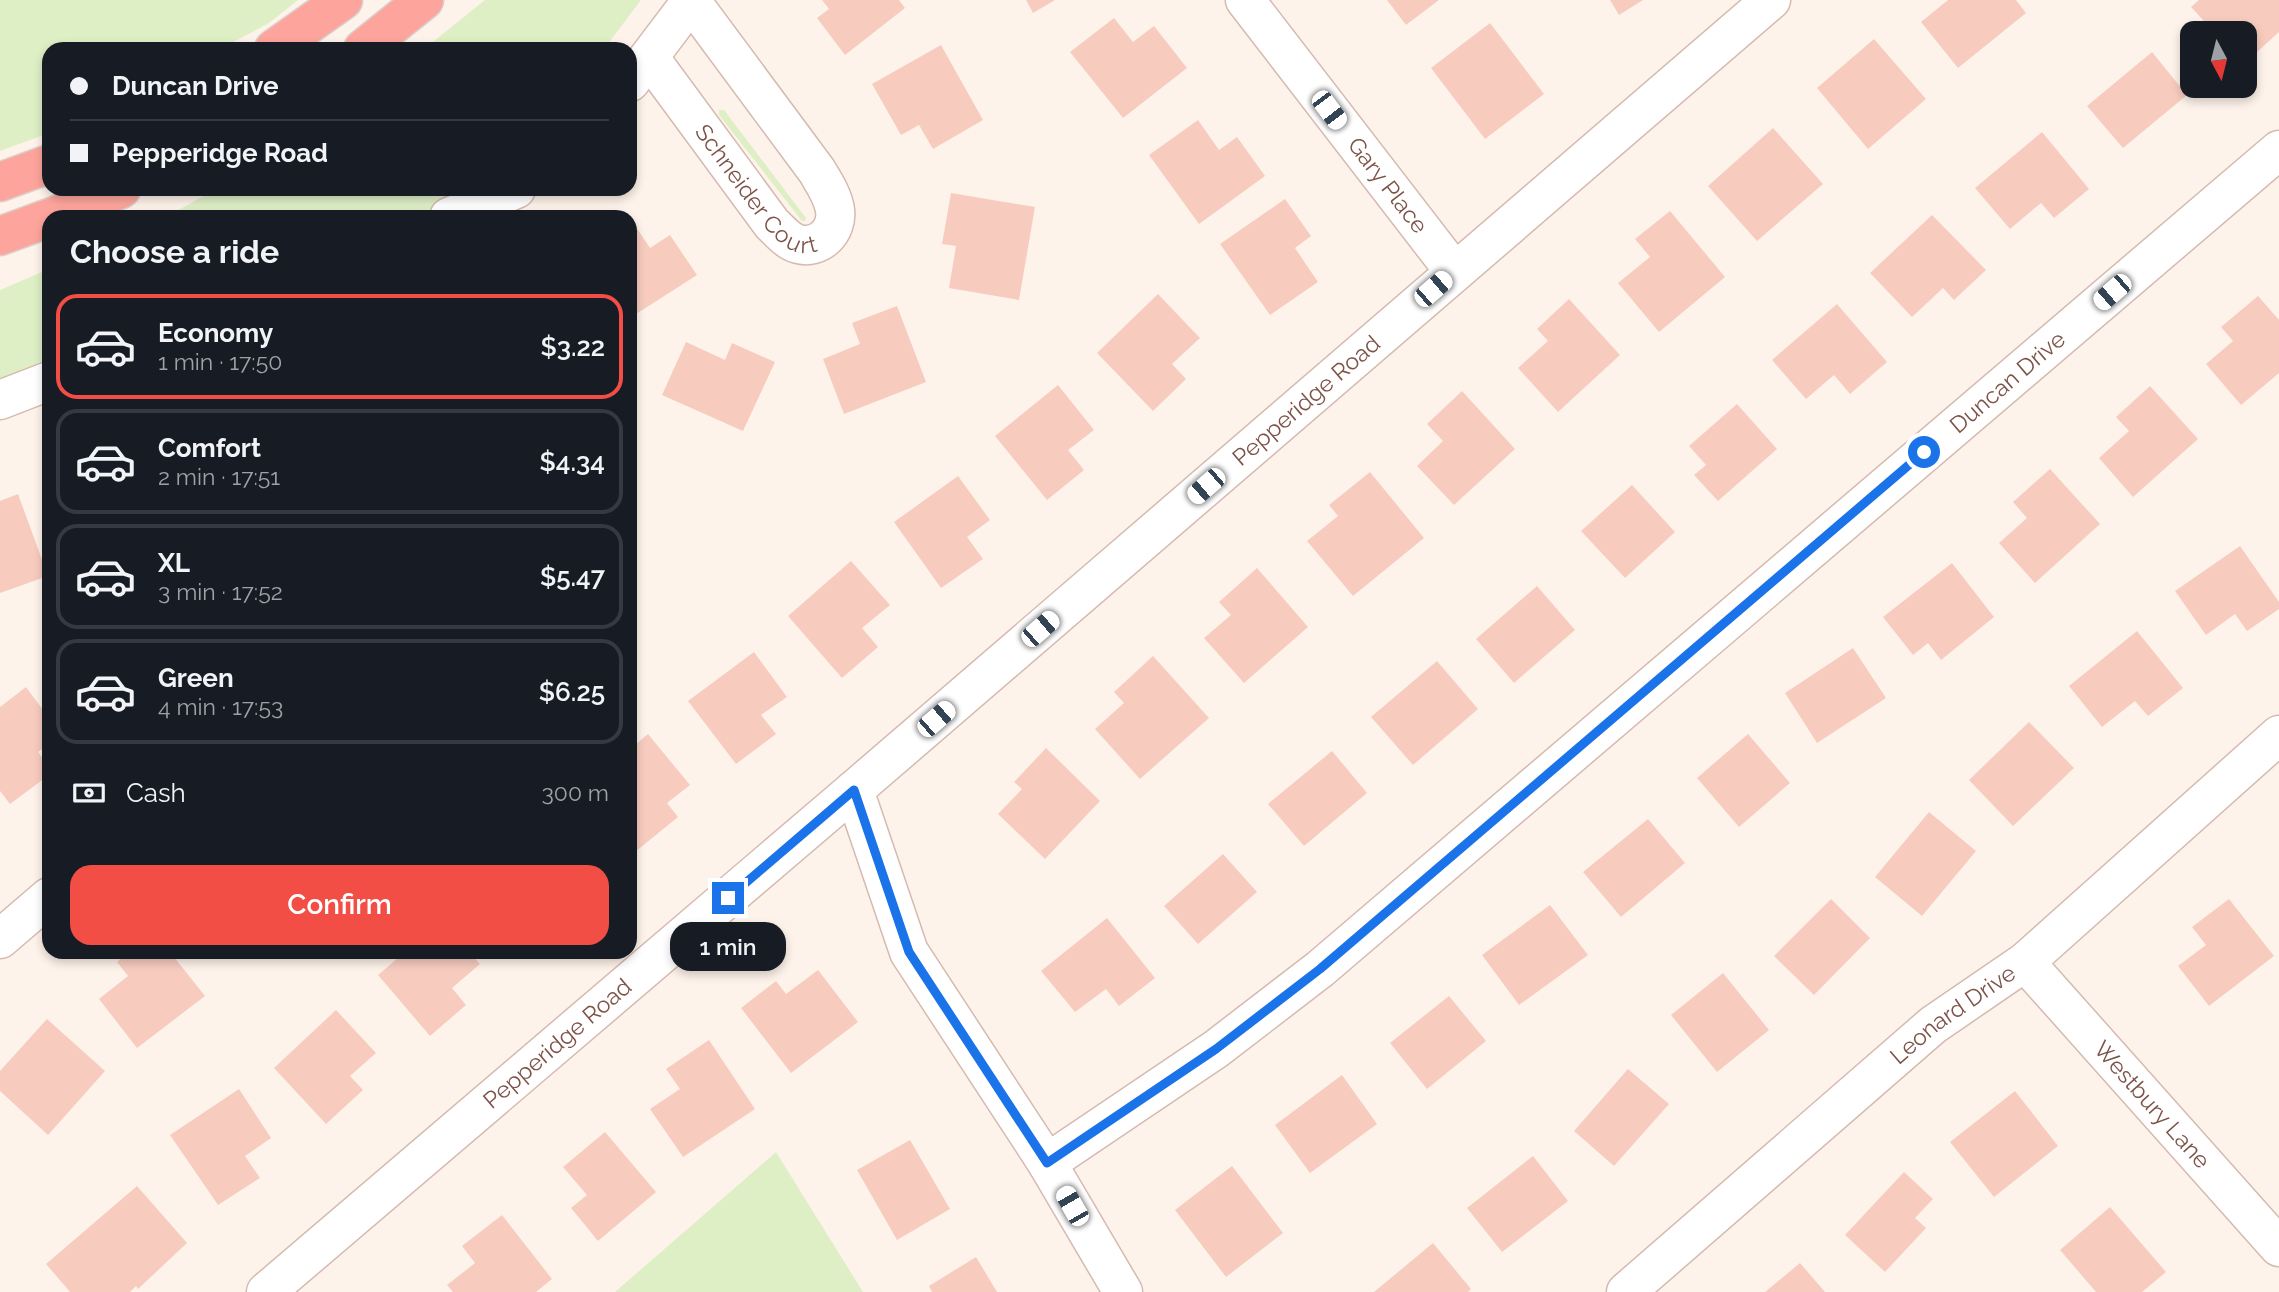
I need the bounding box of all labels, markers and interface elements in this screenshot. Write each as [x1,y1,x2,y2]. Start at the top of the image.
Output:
north arrow [2180,21,2258,98]
map controls [2180,21,2257,98]
text: Duncan Drive [112,71,279,101]
car [1308,87,1351,133]
street label: Schneider Court [690,119,820,258]
street label: Gary Place [1343,132,1434,238]
text: Pepperidge Road [112,138,328,168]
text: Choose a ride [70,233,279,270]
car [1411,267,1456,311]
car [2090,270,2135,314]
icon: car [74,315,137,378]
text: Economy [158,318,273,348]
street label: Duncan Drive [1944,325,2070,438]
street label: Pepperidge Road [1227,329,1385,471]
text: $3.22 [540,332,605,362]
text: 1 min · 17:50 [158,348,282,375]
icon: car [74,430,137,493]
text: Comfort [158,433,261,463]
route start [1908,436,1940,468]
text: $4.34 [540,447,605,477]
text: 2 min · 17:51 [158,463,280,490]
car [1184,464,1229,508]
icon: car [74,545,137,608]
text: XL [158,548,190,578]
text: $5.47 [540,562,605,592]
text: 3 min · 17:52 [158,578,283,605]
car [1018,607,1063,651]
icon: car [74,660,137,723]
text: Green [158,663,234,693]
text: $6.25 [539,677,605,707]
text: 4 min · 17:53 [158,693,283,720]
car [914,697,959,741]
icon: cash [70,774,108,812]
text: Cash [126,778,186,808]
text: 300 m [542,779,609,806]
button: Confirm [70,865,609,945]
route end [712,882,744,914]
callout: 1 min [670,922,786,972]
text: 1 min [699,933,757,960]
street label: Leonard Drive [1884,959,2020,1069]
street label: Pepperidge Road [478,972,636,1114]
street label: Westbury Lane [2089,1035,2216,1174]
car [1053,1183,1092,1229]

